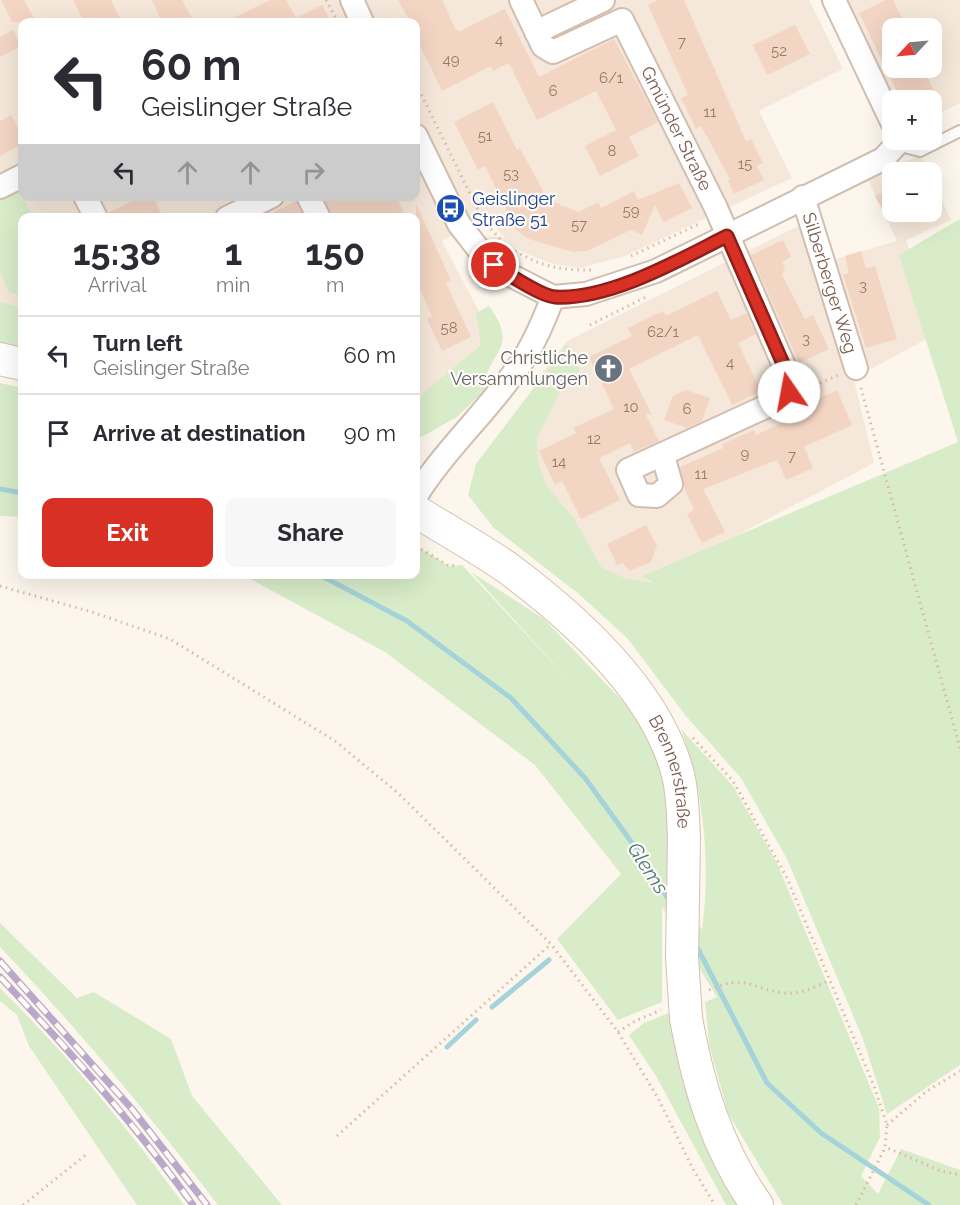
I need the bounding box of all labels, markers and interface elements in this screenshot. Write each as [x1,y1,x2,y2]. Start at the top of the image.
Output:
north arrow [882,18,942,78]
map controls [882,18,942,222]
house number: 4 [495,31,503,49]
house number: 7 [678,33,686,51]
text: 60 m [141,41,241,90]
icon: left [42,42,120,120]
house number: 52 [771,42,787,60]
house number: 49 [443,51,460,69]
street label: Gmünder Straße [637,63,717,194]
house number: 6/1 [599,69,624,87]
house number: 6 [548,82,558,100]
button: + [882,90,942,150]
text: Geislinger Straße [141,91,352,122]
house number: 11 [704,103,717,121]
house number: 51 [478,127,493,145]
house number: 8 [608,142,617,160]
house number: 15 [738,155,752,173]
icon: left [108,156,141,189]
icon: ahead [171,156,204,189]
icon: ahead [234,156,267,189]
icon: right [297,156,330,189]
button: − [882,162,942,222]
house number: 53 [503,165,519,183]
place label: Geislinger Straße 51 [472,188,556,230]
bus stop icon: Geislinger Straße 51 [435,193,467,225]
house number: 59 [623,202,640,220]
street label: Silberberger Weg [798,210,862,356]
house number: 57 [571,216,587,234]
text: 15:38 [73,231,161,273]
text: 1 [224,231,242,273]
text: 150 [305,231,365,273]
pin [468,239,519,290]
icon: arrive [477,248,510,281]
text: Arrival [88,273,146,297]
text: min [216,273,250,297]
text: m [326,273,344,297]
house number: 3 [859,277,867,295]
house number: 58 [440,319,458,337]
house number: 62/1 [647,323,680,341]
text: Turn left [93,330,183,356]
house number: 3 [802,330,810,348]
icon: left [42,339,75,372]
text: 60 m [343,342,396,368]
place label: Christliche Versammlungen [450,347,588,389]
church icon: Christliche Versammlungen [593,352,625,384]
house number: 4 [726,354,734,372]
text: Geislinger Straße [93,356,250,380]
position arrow [757,360,821,424]
house number: 10 [623,398,639,416]
house number: 6 [682,400,692,418]
icon: arrive [42,417,75,450]
text: Arrive at destination [93,420,306,446]
text: 90 m [344,420,396,446]
house number: 12 [587,430,601,448]
house number: 9 [741,445,750,463]
house number: 7 [788,447,796,465]
house number: 14 [552,453,566,471]
house number: 11 [695,465,708,483]
button: Exit [42,498,213,567]
button: Share [225,498,396,567]
street label: Brennerstraße [645,711,695,829]
water label: Glems [623,838,674,899]

